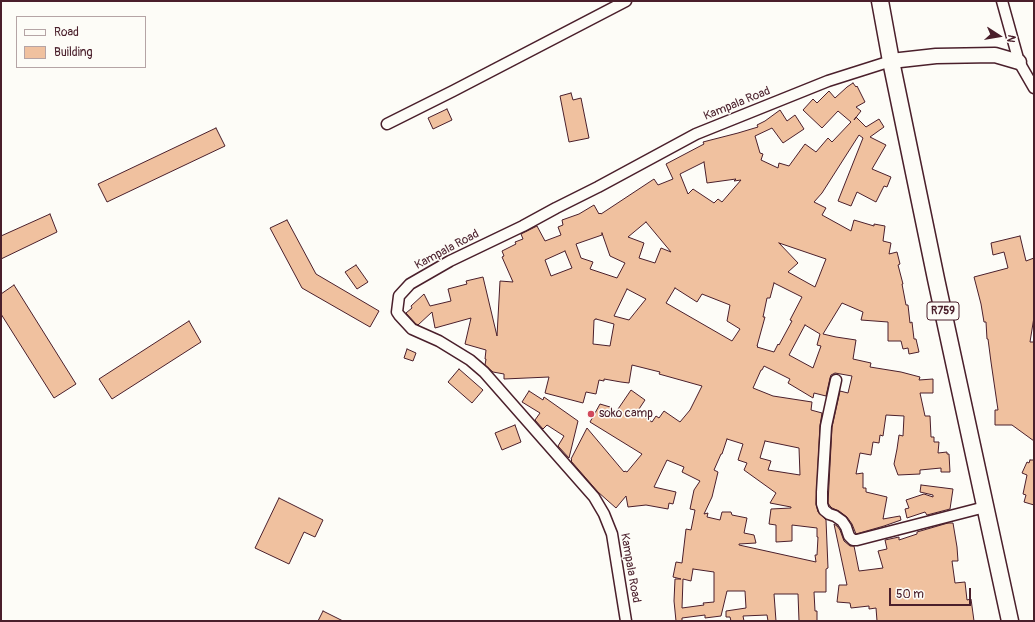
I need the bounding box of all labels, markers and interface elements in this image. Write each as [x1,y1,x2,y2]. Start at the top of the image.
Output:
legend [16,16,146,68]
north arrow [979,16,1019,56]
text: Road [54,25,79,40]
text: N [1004,34,1018,44]
text: Building [54,45,93,60]
street label: Kampala Road [702,84,772,124]
street label: Kampala Road [412,227,482,273]
road number: R759 [927,302,959,320]
place label: soko camp [599,407,653,421]
marker: soko camp [586,409,596,419]
street label: Kampala Road [617,532,643,604]
scale bar [891,580,973,606]
text: 50 m [896,587,924,602]

